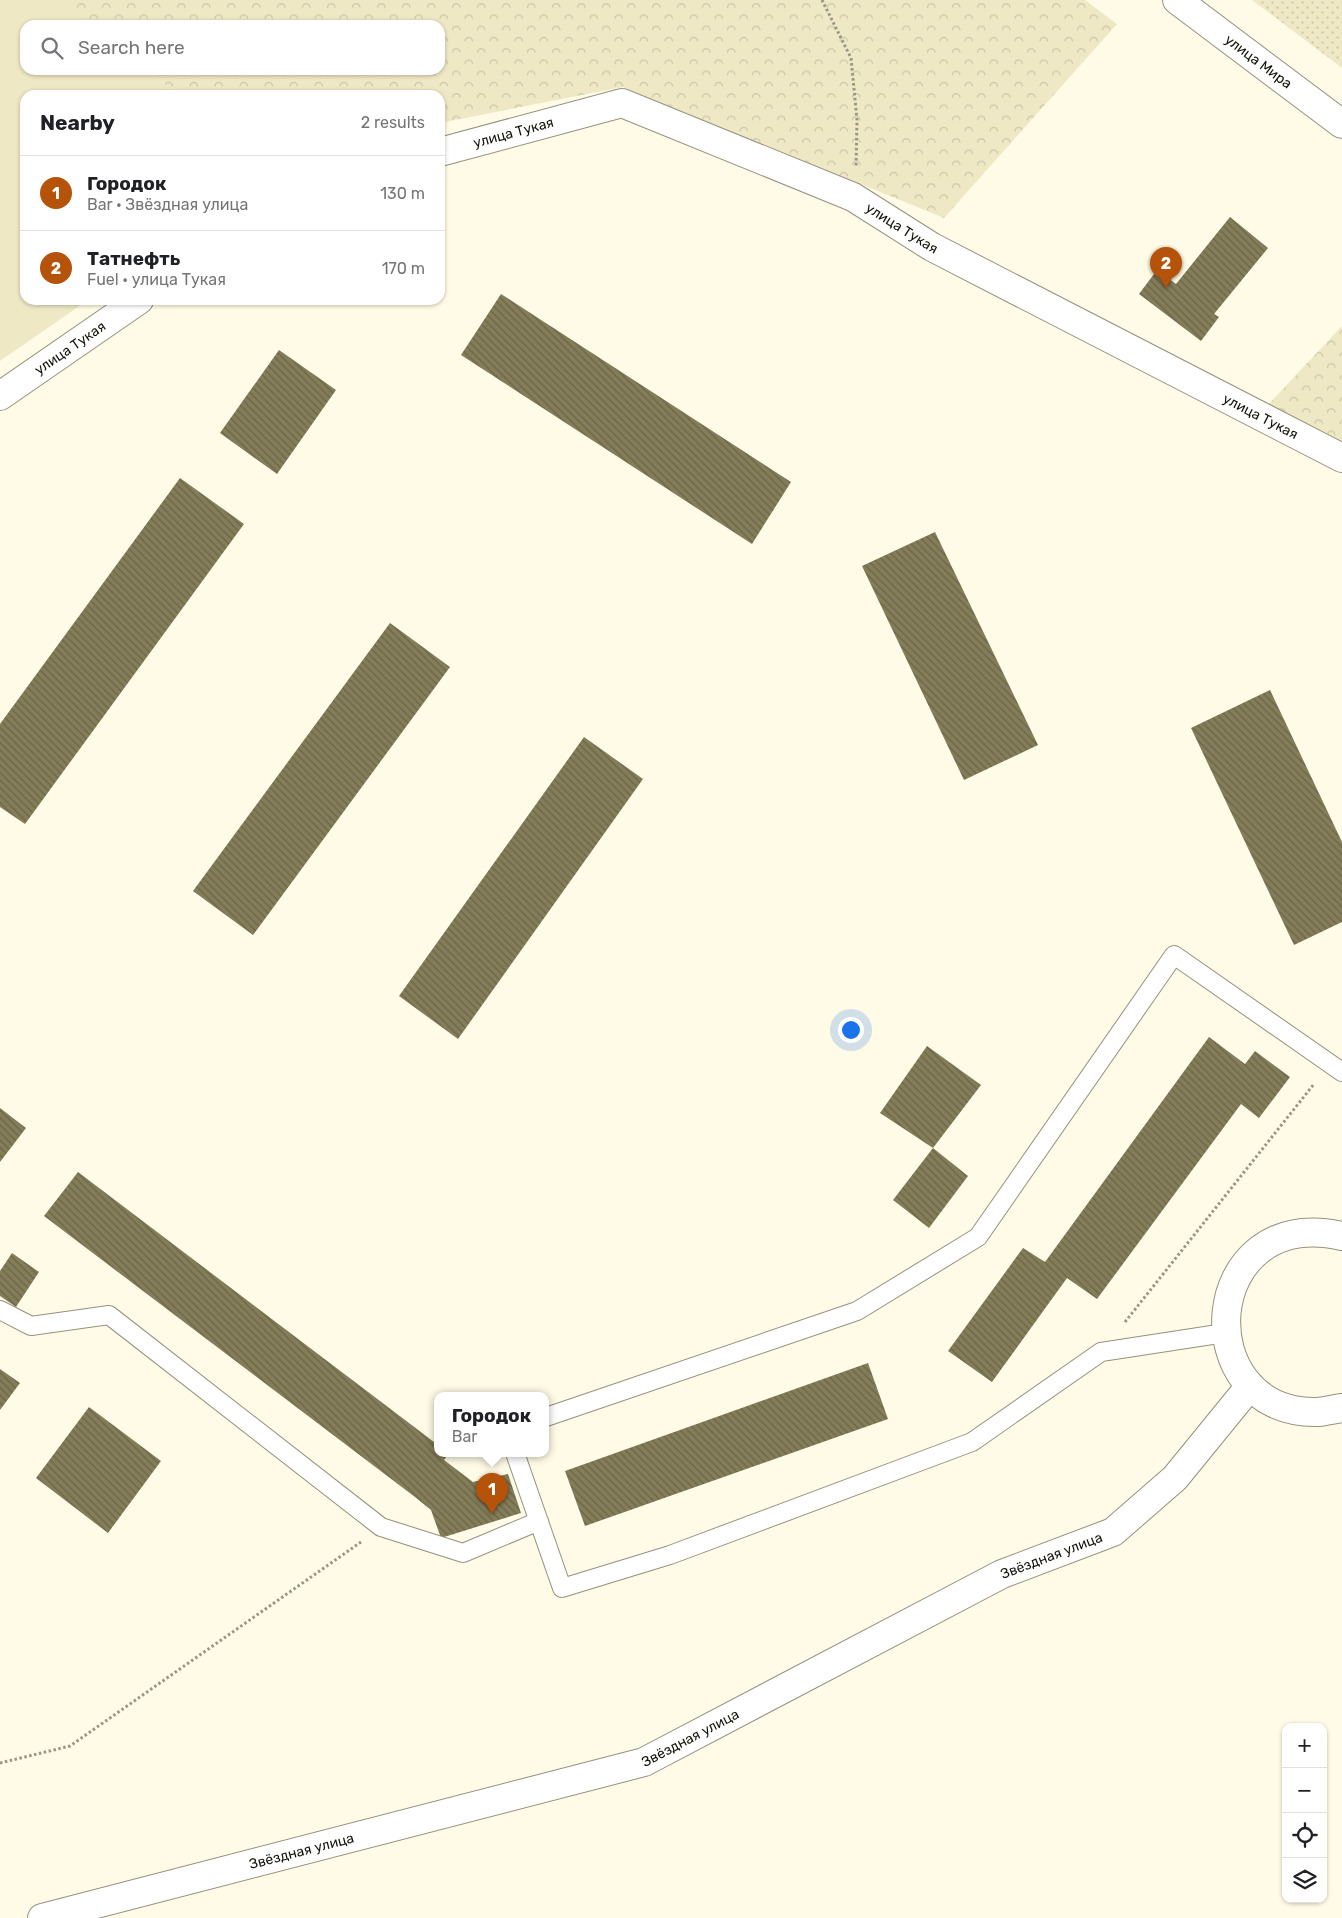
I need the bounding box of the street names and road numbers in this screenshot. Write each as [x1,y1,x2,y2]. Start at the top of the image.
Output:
street label: улица Мира [1221,31,1295,92]
street label: улица Тукая [472,114,556,152]
street label: улица Тукая [862,199,941,258]
street label: улица Тукая [31,318,109,379]
street label: улица Тукая [1220,390,1301,443]
street label: Звёздная улица [998,1529,1105,1583]
street label: Звёздная улица [639,1706,742,1771]
street label: Звёздная улица [247,1830,356,1873]

